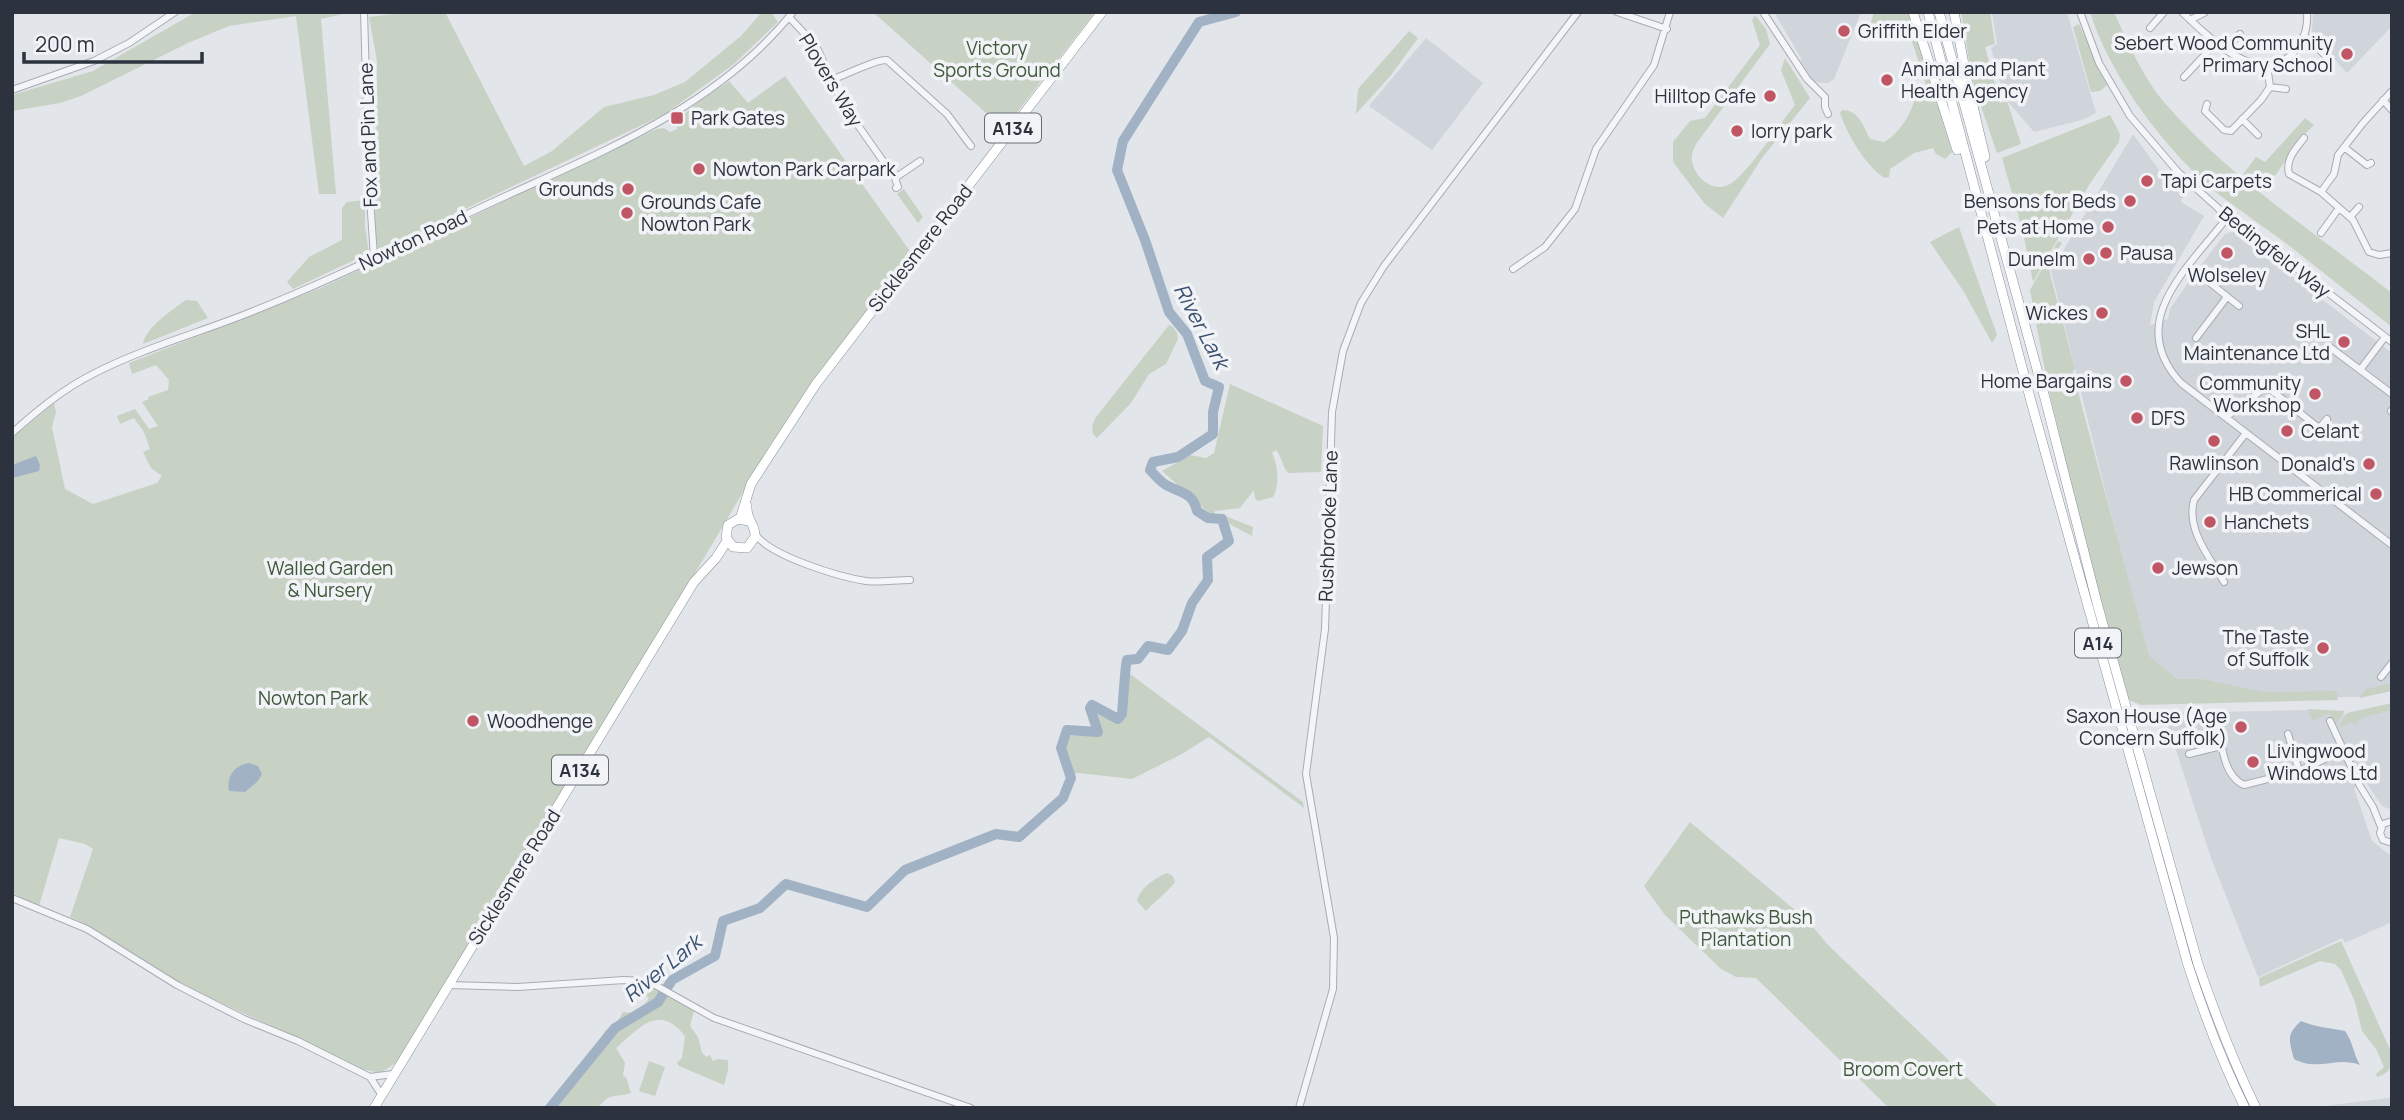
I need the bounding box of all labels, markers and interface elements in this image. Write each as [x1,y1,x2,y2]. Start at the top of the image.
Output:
place label: Griffith Elder [1858,18,1967,44]
scale bar [24,21,203,65]
marker: Griffith Elder [1836,23,1852,39]
street label: Plovers Way [793,29,869,131]
text: 200 m [35,30,95,58]
place label: Sebert Wood Community Primary School [2114,30,2333,78]
park label: Victory Sports Ground [933,35,1061,83]
marker: Sebert Wood Community Primary School [2339,46,2355,62]
place label: Animal and Plant Health Agency [1901,56,2046,104]
street label: Fox and Pin Lane [352,62,384,208]
marker: Animal and Plant Health Agency [1879,72,1895,88]
place label: Hilltop Cafe [1655,83,1756,109]
marker: Hilltop Cafe [1762,88,1778,104]
place label: Park Gates [691,105,785,131]
marker: Park Gates [669,110,685,126]
road number: A134 [985,113,1041,142]
place label: lorry park [1751,118,1833,144]
marker: lorry park [1729,123,1745,139]
place label: Nowton Park Carpark [713,156,896,182]
marker: Nowton Park Carpark [691,161,707,177]
place label: Tapi Carpets [2161,168,2272,194]
marker: Tapi Carpets [2139,173,2155,189]
place label: Grounds [539,176,614,202]
street label: Sicklesmere Road [862,179,978,317]
marker: Grounds [620,181,636,197]
place label: Bensons for Beds [1964,188,2116,214]
place label: Grounds Cafe Nowton Park [641,189,761,237]
marker: Bensons for Beds [2122,193,2138,209]
street label: Bedingfeld Way [2214,200,2336,304]
street label: Nowton Road [354,203,472,277]
marker: Grounds Cafe Nowton Park [619,205,635,221]
place label: Pets at Home [1977,214,2094,240]
marker: Pets at Home [2100,219,2116,235]
place label: Pausa [2120,240,2173,266]
marker: Pausa [2098,245,2114,261]
marker: Wolseley [2219,245,2235,261]
place label: Dunelm [2008,246,2075,272]
marker: Dunelm [2081,251,2097,267]
place label: Wolseley [2188,262,2266,288]
water label: River Lark [1168,278,1237,376]
place label: Wickes [2025,300,2088,326]
marker: Wickes [2094,305,2110,321]
place label: SHL Maintenance Ltd [2184,318,2330,366]
marker: SHL Maintenance Ltd [2336,334,2352,350]
place label: Home Bargains [1981,368,2112,394]
place label: Community Workshop [2200,370,2301,418]
marker: Home Bargains [2118,373,2134,389]
marker: Community Workshop [2307,386,2323,402]
place label: DFS [2151,405,2185,431]
marker: DFS [2129,410,2145,426]
place label: Celant [2301,418,2360,444]
marker: Celant [2279,423,2295,439]
marker: Rawlinson [2206,433,2222,449]
street label: Rushbrooke Lane [1312,450,1344,602]
place label: Rawlinson [2169,450,2259,476]
place label: Donald's [2281,451,2355,477]
marker: Donald's [2361,456,2377,472]
place label: HB Commerical [2229,481,2362,507]
marker: HB Commerical [2368,486,2384,502]
place label: Hanchets [2224,509,2309,535]
marker: Hanchets [2202,514,2218,530]
park label: Walled Garden & Nursery [267,555,393,603]
place label: Jewson [2172,555,2238,581]
marker: Jewson [2150,560,2166,576]
place label: The Taste of Suffolk [2223,624,2310,672]
road number: A14 [2075,628,2121,658]
marker: The Taste of Suffolk [2315,640,2331,656]
park label: Nowton Park [258,685,368,711]
place label: Saxon House (Age Concern Suffolk) [2066,703,2227,751]
place label: Woodhenge [487,708,593,734]
marker: Woodhenge [465,713,481,729]
marker: Saxon House (Age Concern Suffolk) [2233,719,2249,735]
place label: Livingwood Windows Ltd [2267,738,2378,786]
marker: Livingwood Windows Ltd [2245,754,2261,770]
road number: A134 [552,756,608,784]
street label: Sicklesmere Road [462,804,566,950]
park label: Puthawks Bush Plantation [1679,904,1813,952]
water label: River Lark [617,926,709,1008]
park label: Broom Covert [1843,1056,1963,1082]

